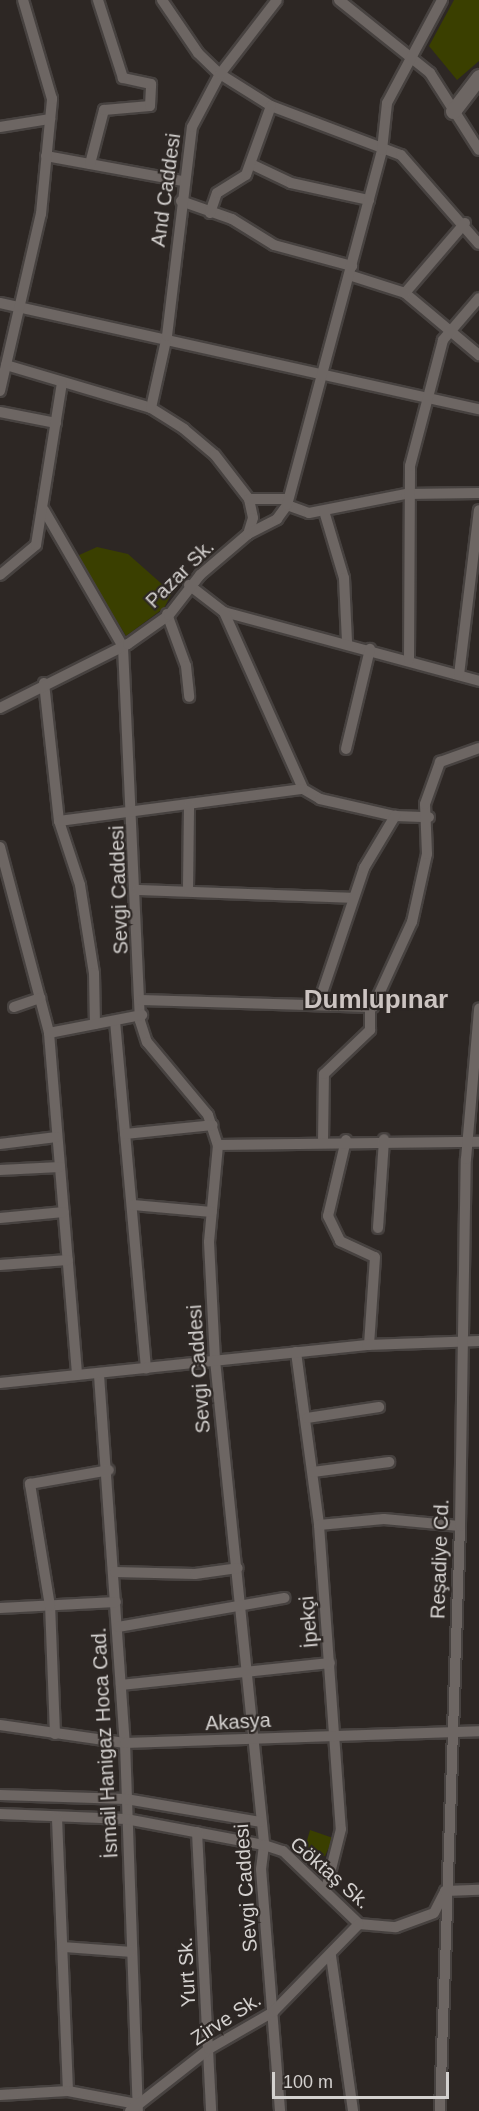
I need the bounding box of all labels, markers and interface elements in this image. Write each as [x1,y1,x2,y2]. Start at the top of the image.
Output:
street label: And Caddesi [146,132,186,248]
street label: Pazar Sk. [141,535,219,613]
street label: Sevgi Caddesi [105,825,133,955]
district label: Dumlupınar [304,984,448,1016]
street label: Sevgi Caddesi [183,1304,215,1434]
street label: Reşadiye Cd. [426,1499,454,1619]
street label: İpekçi [295,1595,323,1649]
street label: İsmail Hanigaz Hoca Cad. [87,1627,123,1859]
street label: Akasya [205,1708,271,1736]
street label: Sevgi Caddesi [230,1823,262,1953]
street label: Göktaş Sk. [285,1832,375,1914]
street label: Yurt Sk. [173,1936,201,2008]
street label: Zirve Sk. [186,1987,266,2051]
scale bar [275,2060,452,2098]
text: 100 m [283,2072,333,2092]

